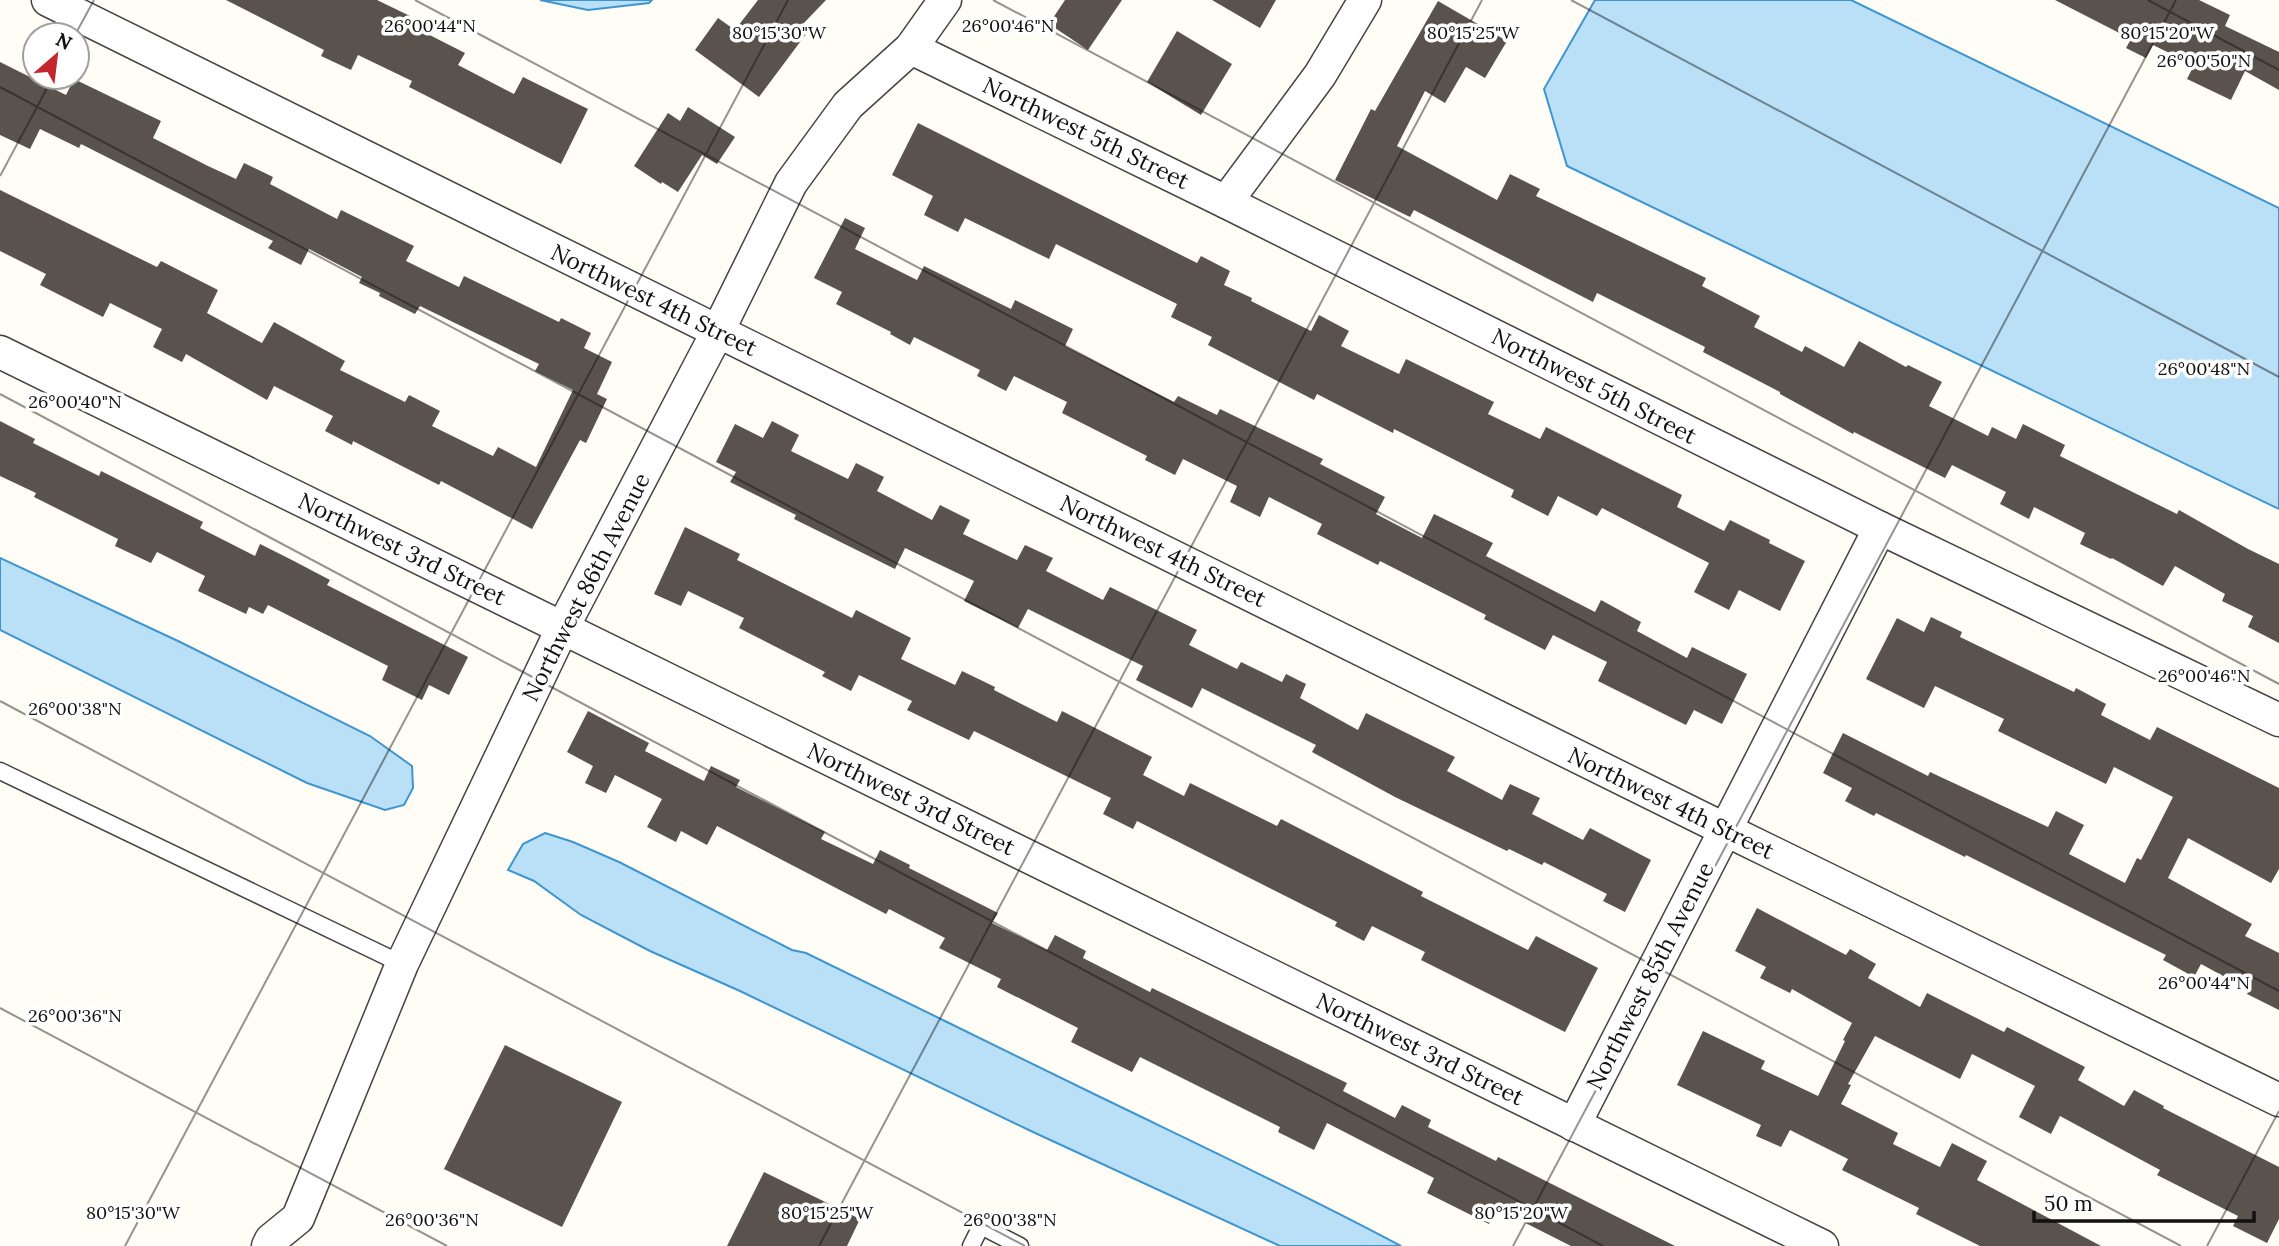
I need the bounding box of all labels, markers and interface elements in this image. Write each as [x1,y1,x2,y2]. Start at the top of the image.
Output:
text: 26°00'44"N [384,14,476,37]
text: 26°00'46"N [962,14,1054,37]
north arrow [21,21,91,91]
text: 80°15'30"W [732,21,827,44]
text: 80°15'25"W [1427,21,1520,44]
text: 80°15'20"W [2120,21,2215,44]
text: N [52,27,76,55]
text: 26°00'50"N [2157,49,2251,72]
street label: Northwest 5th Street [978,70,1194,195]
street label: Northwest 4th Street [546,237,762,362]
street label: Northwest 5th Street [1487,321,1702,450]
text: 26°00'48"N [2158,357,2250,380]
text: 26°00'40"N [28,390,122,413]
street label: Northwest 86th Avenue [515,468,656,706]
street label: Northwest 3rd Street [294,486,511,611]
street label: Northwest 4th Street [1055,488,1271,613]
text: 26°00'46"N [2158,664,2250,687]
text: 26°00'38"N [28,697,122,720]
street label: Northwest 3rd Street [803,736,1020,861]
street label: Northwest 4th Street [1563,740,1779,865]
street label: Northwest 85th Avenue [1579,857,1720,1095]
text: 26°00'44"N [2158,971,2250,994]
street label: Northwest 3rd Street [1312,986,1529,1111]
text: 26°00'36"N [28,1004,122,1027]
scale bar [2034,1180,2254,1224]
text: 50 m [2044,1190,2093,1217]
text: 80°15'30"W [86,1201,181,1224]
text: 80°15'25"W [781,1201,874,1224]
text: 80°15'20"W [1474,1201,1569,1224]
text: 26°00'36"N [385,1208,479,1231]
text: 26°00'38"N [963,1208,1057,1231]

